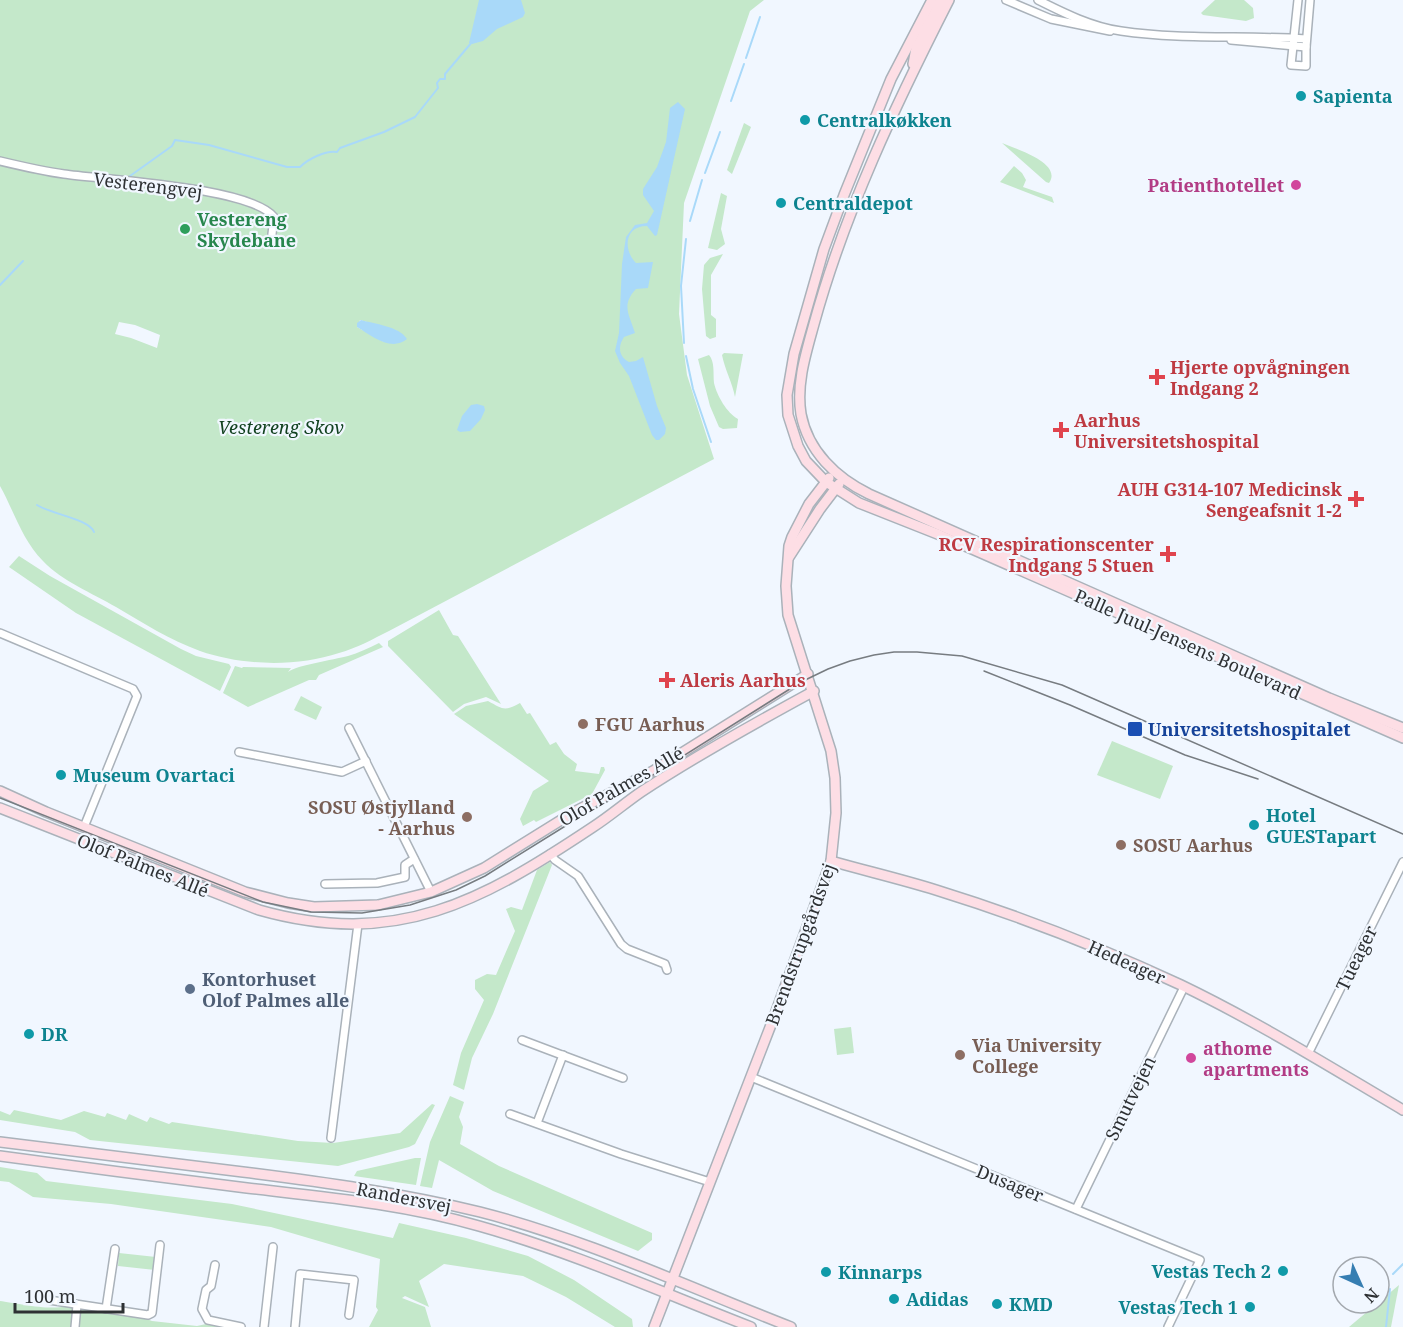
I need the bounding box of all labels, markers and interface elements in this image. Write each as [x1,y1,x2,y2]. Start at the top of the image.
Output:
place label: Sapienta [1313,84,1393,108]
marker: Sapienta [1294,89,1308,103]
place label: Centralkøkken [817,108,952,132]
marker: Centralkøkken [798,113,812,127]
street label: Vesterengvej [92,166,204,204]
place label: Patienthotellet [1148,173,1284,197]
marker: Patienthotellet [1289,178,1303,192]
place label: Centraldepot [793,191,913,215]
marker: Centraldepot [774,196,788,210]
place label: Vestereng Skydebane [197,207,296,252]
marker: Vestereng Skydebane [178,222,192,236]
place label: Hjerte opvågningen Indgang 2 [1170,355,1350,400]
marker: Hjerte opvågningen Indgang 2 [1148,368,1166,386]
place label: Aarhus Universitetshospital [1074,408,1260,453]
park label: Vestereng Skov [218,415,344,439]
marker: Aarhus Universitetshospital [1052,421,1070,439]
place label: AUH G314-107 Medicinsk Sengeafsnit 1-2 [1117,477,1343,522]
marker: AUH G314-107 Medicinsk Sengeafsnit 1-2 [1347,490,1365,508]
place label: RCV Respirationscenter Indgang 5 Stuen [939,532,1155,577]
marker: RCV Respirationscenter Indgang 5 Stuen [1159,545,1177,563]
street label: Palle Juul-Jensens Boulevard [1071,583,1305,705]
place label: Aleris Aarhus [680,668,806,692]
marker: Aleris Aarhus [658,671,676,689]
place label: FGU Aarhus [595,712,705,736]
marker: FGU Aarhus [576,717,590,731]
place label: Universitetshospitalet [1148,717,1351,741]
marker: Universitetshospitalet [1126,720,1144,738]
street label: Olof Palmes Allé [554,741,688,831]
place label: Museum Ovartaci [73,763,235,787]
marker: Museum Ovartaci [54,768,68,782]
place label: SOSU Østjylland - Aarhus [308,795,455,840]
place label: Hotel GUESTapart [1266,803,1376,848]
marker: SOSU Østjylland - Aarhus [460,810,474,824]
marker: Hotel GUESTapart [1247,818,1261,832]
street label: Olof Palmes Allé [74,828,212,902]
place label: SOSU Aarhus [1133,833,1253,857]
marker: SOSU Aarhus [1114,838,1128,852]
street label: Brendstrupgårdsvej [760,860,840,1028]
street label: Tueager [1330,921,1382,995]
street label: Hedeager [1084,934,1170,990]
place label: Kontorhuset Olof Palmes alle [202,967,349,1012]
marker: Kontorhuset Olof Palmes alle [183,982,197,996]
place label: DR [41,1022,68,1046]
marker: DR [22,1027,36,1041]
place label: Via University College [972,1033,1102,1078]
place label: athome apartments [1203,1036,1309,1081]
marker: Via University College [953,1048,967,1062]
street label: Smutvejen [1099,1051,1161,1144]
marker: athome apartments [1184,1051,1198,1065]
street label: Dusager [973,1159,1048,1208]
street label: Randersvej [354,1176,454,1218]
north arrow [1331,1255,1391,1315]
place label: Vestas Tech 2 [1151,1259,1271,1283]
place label: Kinnarps [838,1260,922,1284]
marker: Vestas Tech 2 [1276,1264,1290,1278]
marker: Kinnarps [819,1265,833,1279]
scale bar [15,1276,123,1314]
text: N [1359,1283,1384,1308]
text: 100 m [24,1284,76,1308]
place label: Adidas [906,1287,969,1311]
marker: Adidas [887,1292,901,1306]
place label: KMD [1009,1292,1053,1316]
place label: Vestas Tech 1 [1118,1295,1238,1319]
marker: KMD [990,1297,1004,1311]
marker: Vestas Tech 1 [1243,1300,1257,1314]

